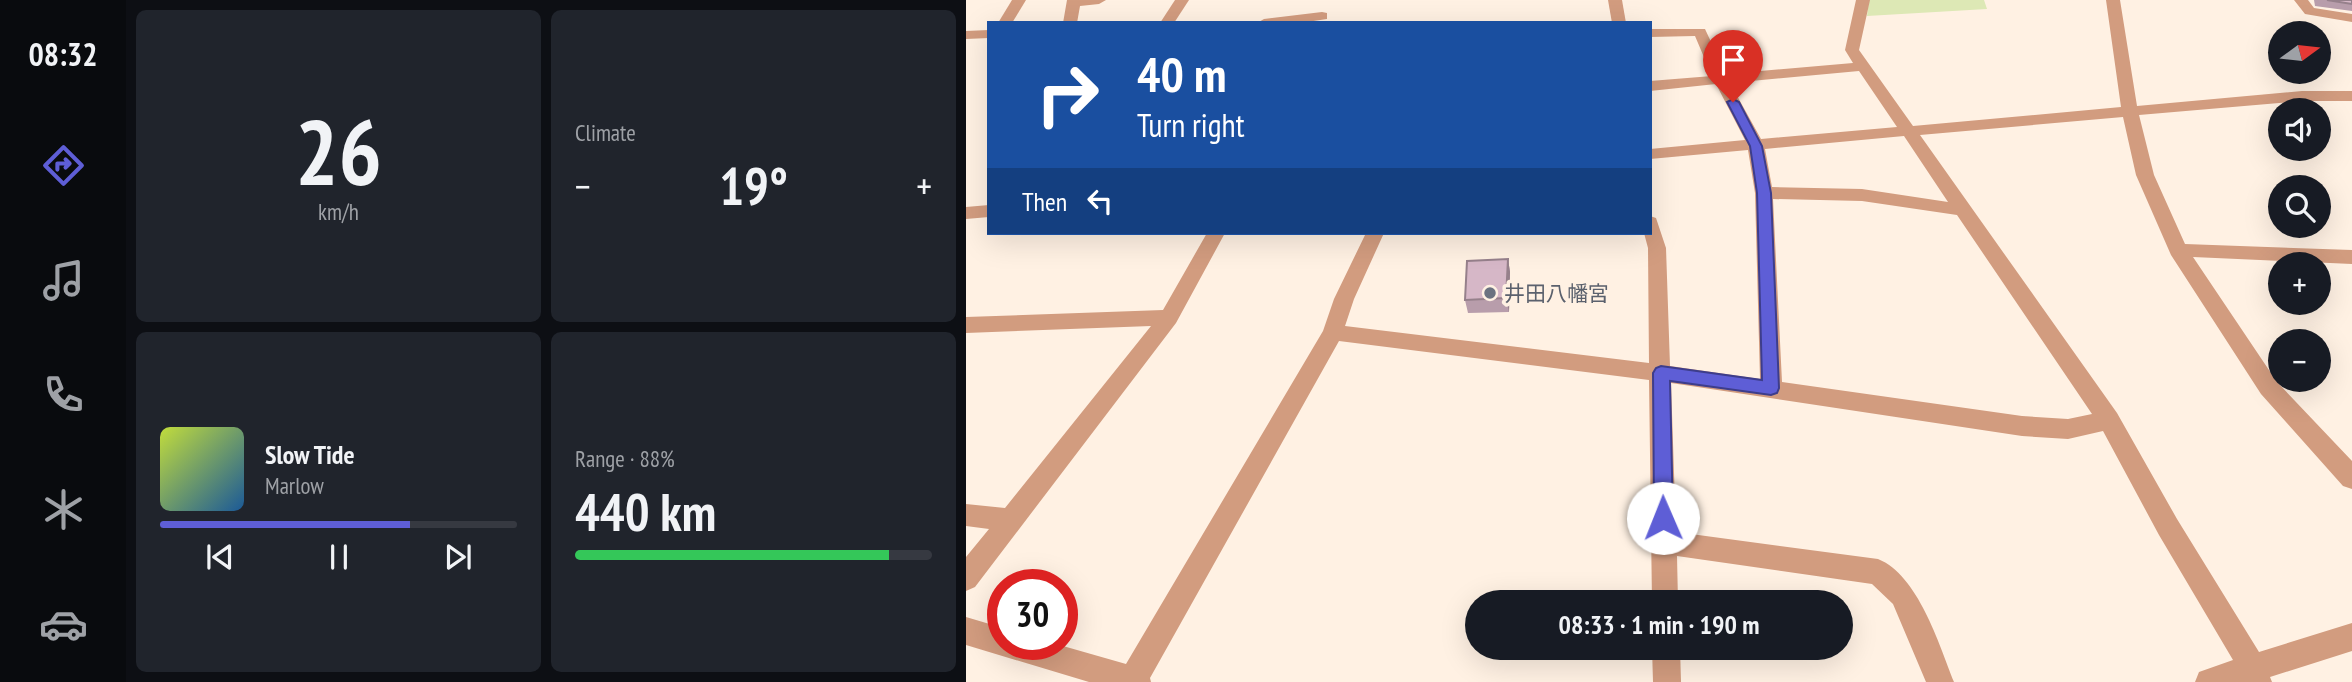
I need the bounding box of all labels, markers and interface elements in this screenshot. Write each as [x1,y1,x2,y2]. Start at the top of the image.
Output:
north arrow [2268,21,2331,84]
map controls [2268,21,2331,392]
pin [1703,30,1763,102]
text: 08:32 [28,33,98,75]
icon: arrive [1714,41,1752,79]
text: 40 m [1137,42,1226,106]
icon: right [1022,49,1113,140]
text: 26 [295,92,382,210]
button: sound [2268,98,2331,161]
text: Turn right [1137,104,1245,146]
text: Climate [575,118,636,147]
icon: directions [39,141,88,190]
text: 19° [719,152,788,219]
text: − [575,161,591,210]
text: + [916,161,932,210]
button: search [2268,175,2331,238]
icon: left [1081,182,1119,220]
text: Then [1022,185,1067,218]
text: km/h [318,197,359,226]
button: + [2268,252,2331,315]
icon: music [39,256,88,305]
place label: 井田八幡宮 [1504,280,1609,307]
marker: 井田八幡宮 [1482,285,1498,301]
button: − [2268,329,2331,392]
icon: phone [39,370,88,419]
text: Slow Tide [265,438,355,471]
text: Range · 88% [575,444,675,473]
text: Marlow [265,471,324,500]
text: 440 km [575,478,716,545]
position arrow [1626,481,1700,555]
icon: climate [39,485,88,534]
icon: previous [201,538,239,576]
icon: pause [320,538,358,576]
icon: next [439,538,477,576]
speed limit sign: 30 [987,569,1078,660]
icon: car [39,600,88,649]
text: 08:33 · 1 min · 190 m [1559,608,1759,641]

